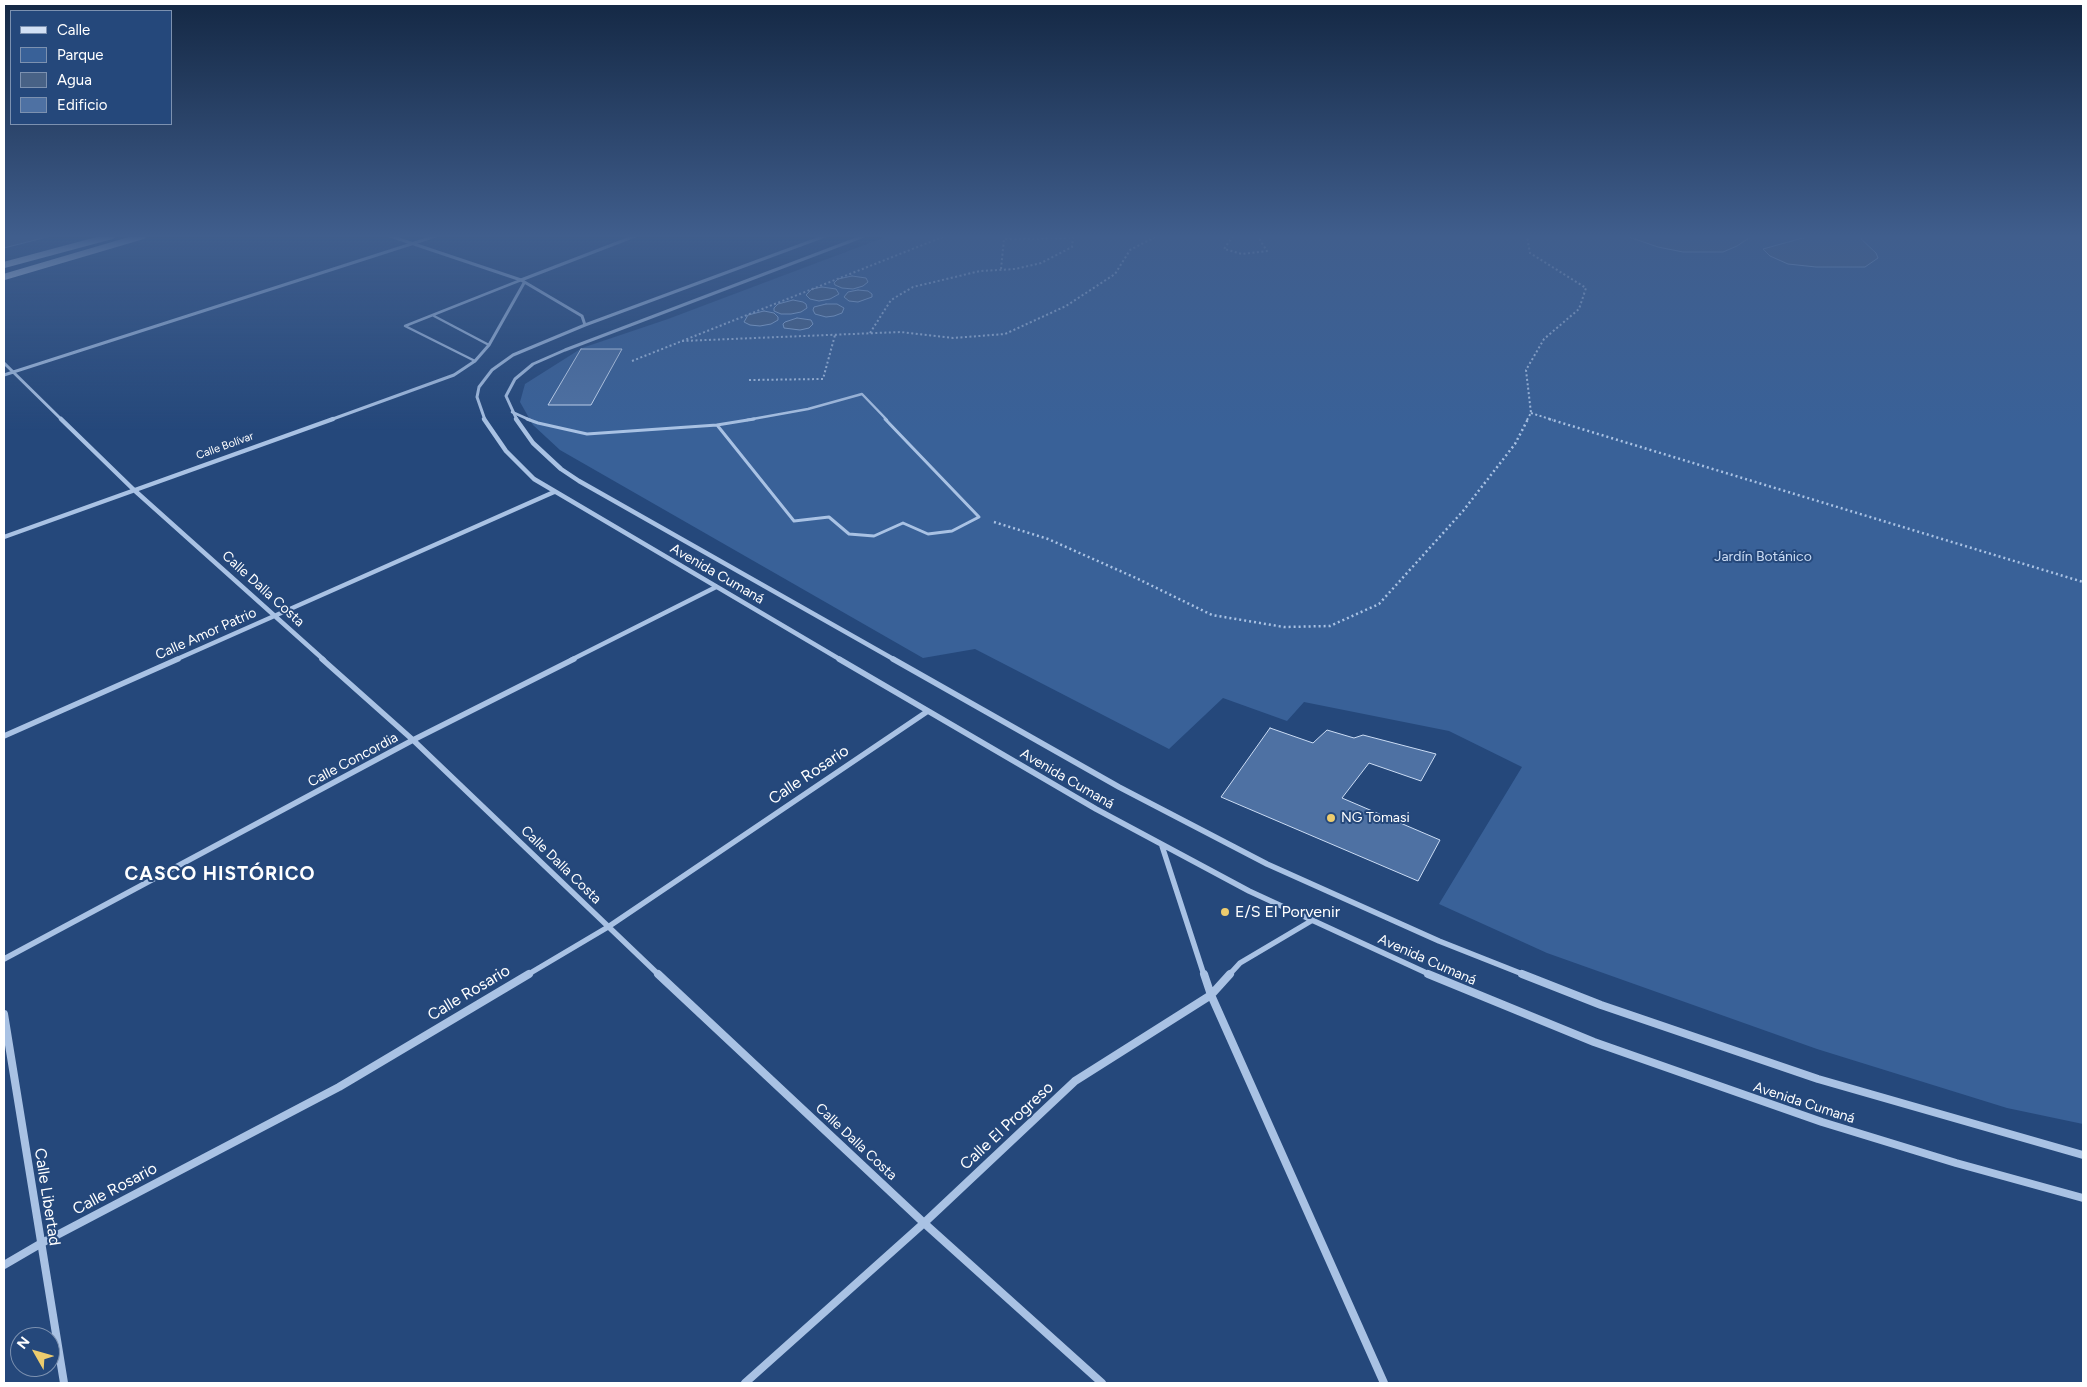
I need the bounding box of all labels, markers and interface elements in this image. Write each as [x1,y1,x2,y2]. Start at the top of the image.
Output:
legend [10,10,172,125]
text: Calle [57,21,90,39]
text: Parque [57,46,104,64]
text: Agua [57,71,92,89]
text: Edificio [57,96,107,114]
street label: Calle Bolívar [195,430,255,462]
street label: Avenida Cumaná [667,540,767,608]
street label: Calle Dalla Costa [218,548,308,630]
park label: Jardín Botánico [1714,549,1812,565]
street label: Calle Amor Patrio [153,604,259,664]
street label: Calle Concordia [305,729,401,791]
street label: Calle Rosario [765,741,853,809]
street label: Avenida Cumaná [1017,745,1117,813]
place label: NG Tomasi [1341,810,1410,826]
marker: NG Tomasi [1325,812,1337,824]
street label: Calle Dalla Costa [517,822,605,908]
district label: CASCO HISTÓRICO [123,863,317,885]
place label: E/S El Porvenir [1235,902,1340,922]
marker: E/S El Porvenir [1219,906,1231,918]
street label: Avenida Cumaná [1375,931,1479,989]
street label: Calle Rosario [424,961,514,1025]
street label: Calle El Progreso [956,1078,1058,1174]
street label: Avenida Cumaná [1751,1079,1857,1127]
street label: Calle Dalla Costa [812,1100,900,1184]
street label: Calle Libertad [30,1147,64,1247]
street label: Calle Rosario [70,1159,160,1219]
north arrow [10,1327,60,1377]
text: N [14,1334,34,1353]

